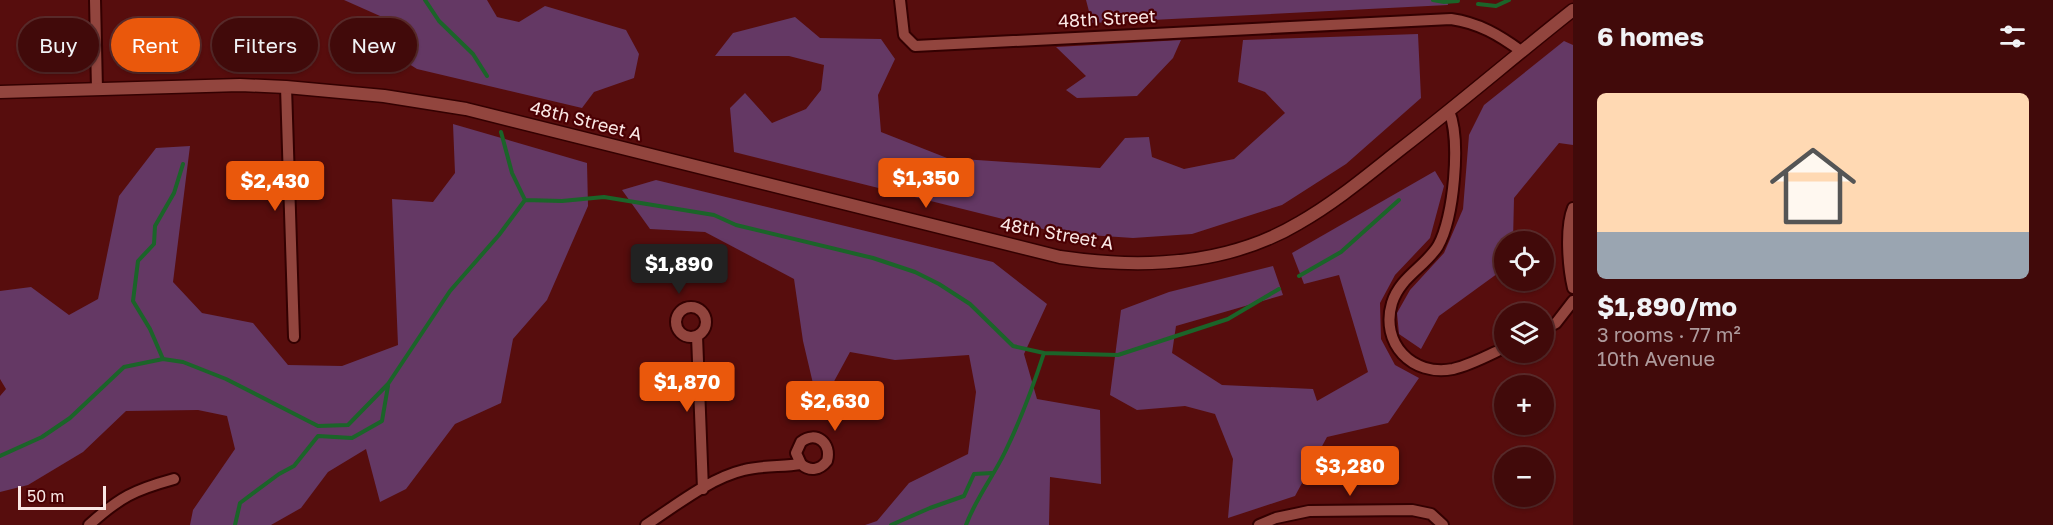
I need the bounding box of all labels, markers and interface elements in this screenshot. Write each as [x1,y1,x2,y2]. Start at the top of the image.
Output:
street label: 48th Street [1057,4,1156,32]
chip: Buy [18,18,99,72]
chip: Rent [111,18,200,72]
chip: Filters [212,18,318,72]
chip: New [330,18,417,72]
icon: filters [1996,20,2029,53]
text: 6 homes [1597,21,1704,52]
street label: 48th Street A [528,95,644,145]
icon: home [1759,132,1867,240]
pin: $1,350 [877,158,975,209]
pin: $2,430 [226,161,324,212]
text: $1,350 [892,165,960,189]
text: $2,430 [240,168,310,192]
street label: 48th Street A [999,212,1116,254]
map controls [1494,231,1554,507]
button: locate [1494,231,1554,291]
pin: $1,890 [630,244,728,295]
text: $1,890 [645,251,713,275]
text: $1,890/mo [1597,291,1737,322]
button: layers [1494,303,1554,363]
text: 3 rooms · 77 m² [1597,322,1741,346]
text: 10th Avenue [1597,346,1715,370]
pin: $1,870 [638,362,736,413]
text: $1,870 [654,369,720,393]
button: + [1494,375,1554,435]
pin: $2,630 [786,381,884,432]
text: $2,630 [800,388,870,412]
pin: $3,280 [1301,446,1399,497]
button: − [1494,447,1554,507]
text: $3,280 [1315,453,1385,477]
scale bar [18,483,106,510]
text: 50 m [27,486,64,506]

